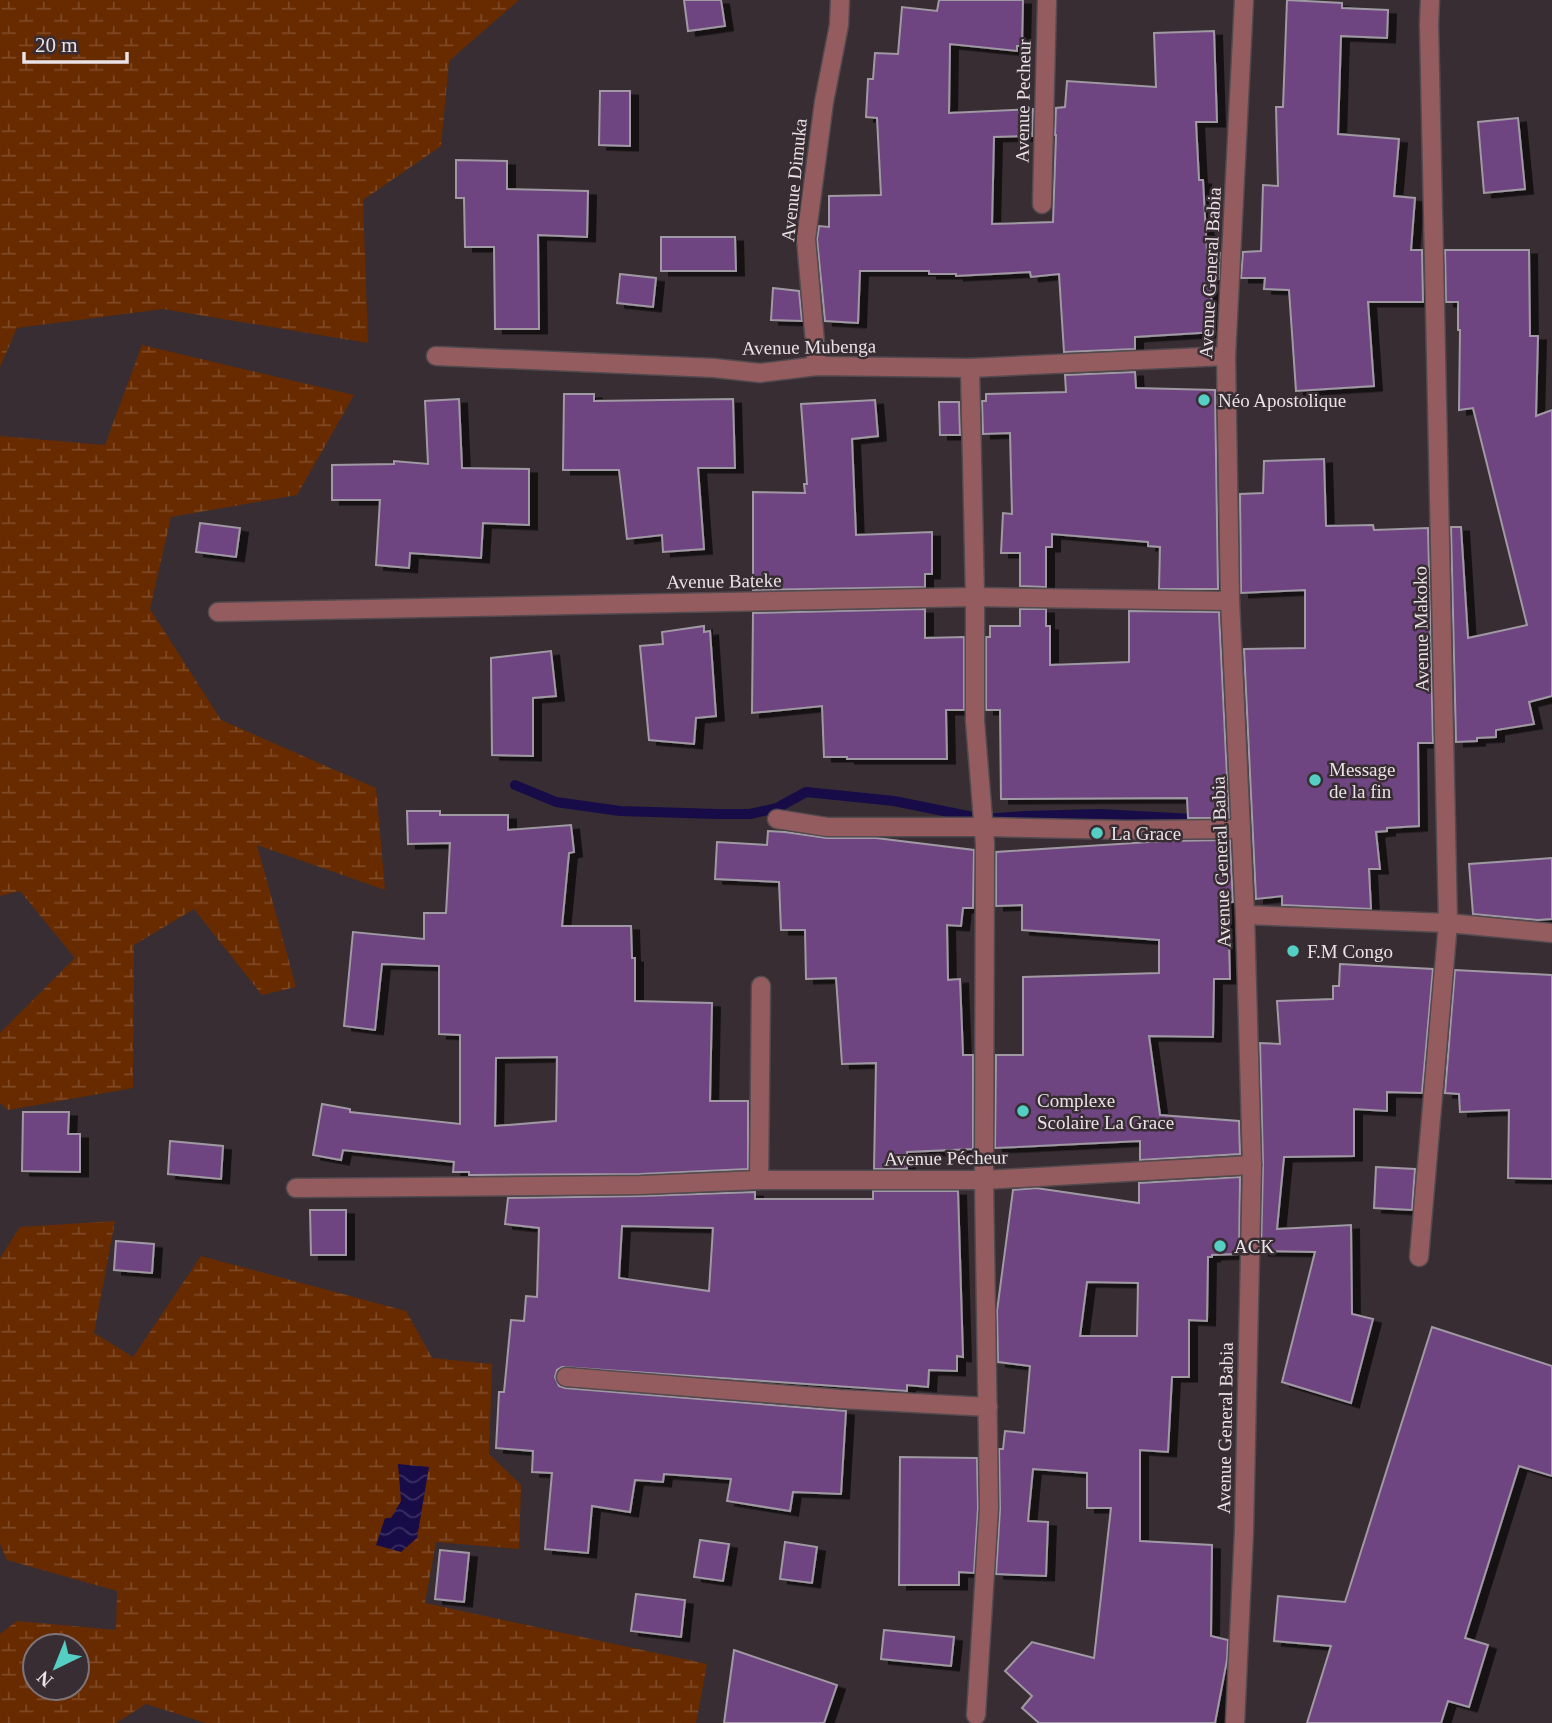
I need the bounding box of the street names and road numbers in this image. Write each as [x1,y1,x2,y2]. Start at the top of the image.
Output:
street label: Avenue Pecheur [1011,38,1035,163]
street label: Avenue Dimuka [777,117,811,243]
street label: Avenue General Babia [1195,186,1225,359]
street label: Avenue Mubenga [742,335,877,359]
street label: Avenue Makoko [1409,566,1433,692]
street label: Avenue Bateke [666,569,782,593]
street label: Avenue General Babia [1207,775,1234,948]
street label: Avenue Pécheur [884,1146,1009,1170]
street label: Avenue General Babia [1213,1341,1237,1514]

